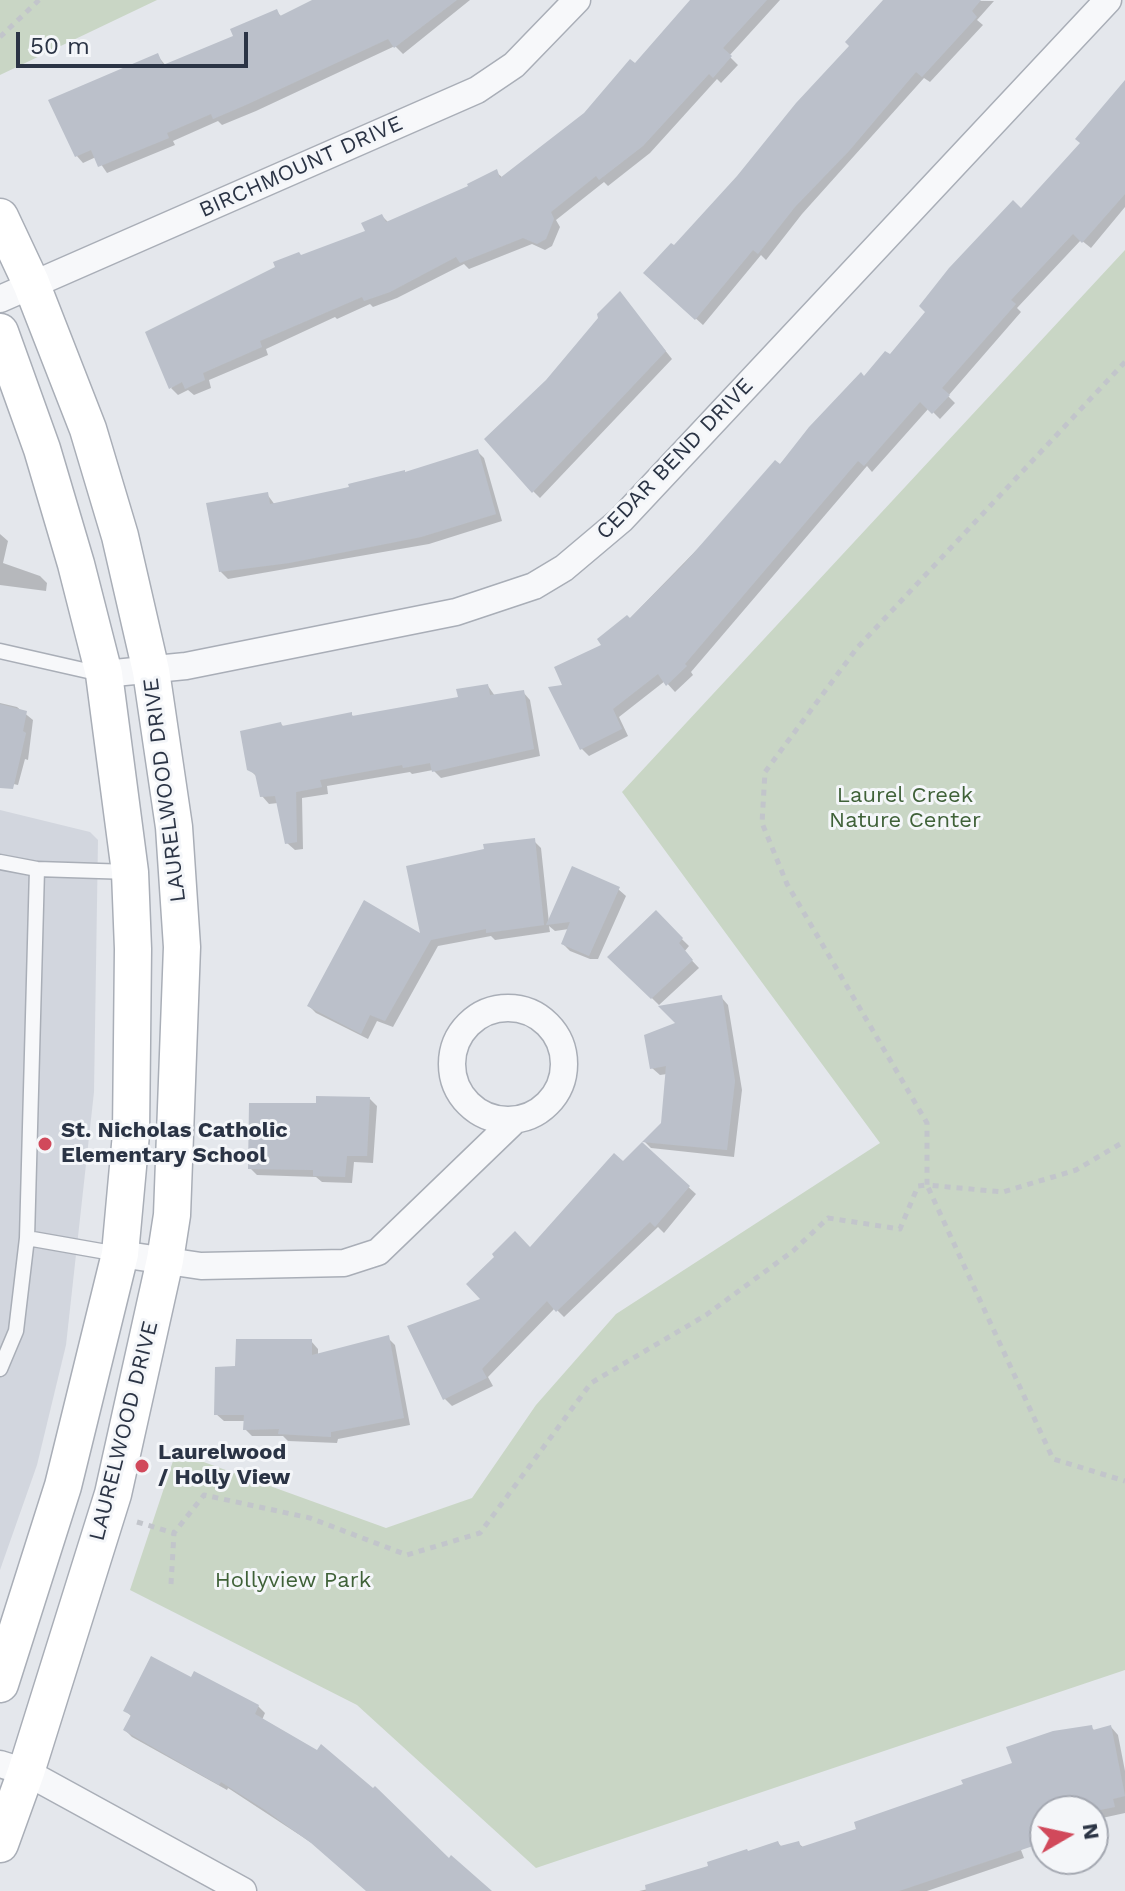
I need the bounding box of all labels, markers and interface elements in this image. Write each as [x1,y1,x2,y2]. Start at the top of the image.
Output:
scale bar [20,16,252,66]
text: 50 m [30,32,90,60]
street label: BIRCHMOUNT DRIVE [195,110,407,224]
street label: CEDAR BEND DRIVE [591,373,759,545]
street label: LAURELWOOD DRIVE [138,676,192,904]
park label: Laurel Creek Nature Center [829,783,981,834]
place label: St. Nicholas Catholic Elementary School [61,1118,288,1170]
marker: St. Nicholas Catholic Elementary School [36,1135,54,1153]
street label: LAURELWOOD DRIVE [84,1318,164,1544]
place label: Laurelwood / Holly View [158,1440,290,1492]
marker: Laurelwood / Holly View [133,1457,151,1475]
park label: Hollyview Park [215,1568,371,1594]
north arrow [1029,1795,1109,1875]
text: N [1078,1821,1105,1841]

